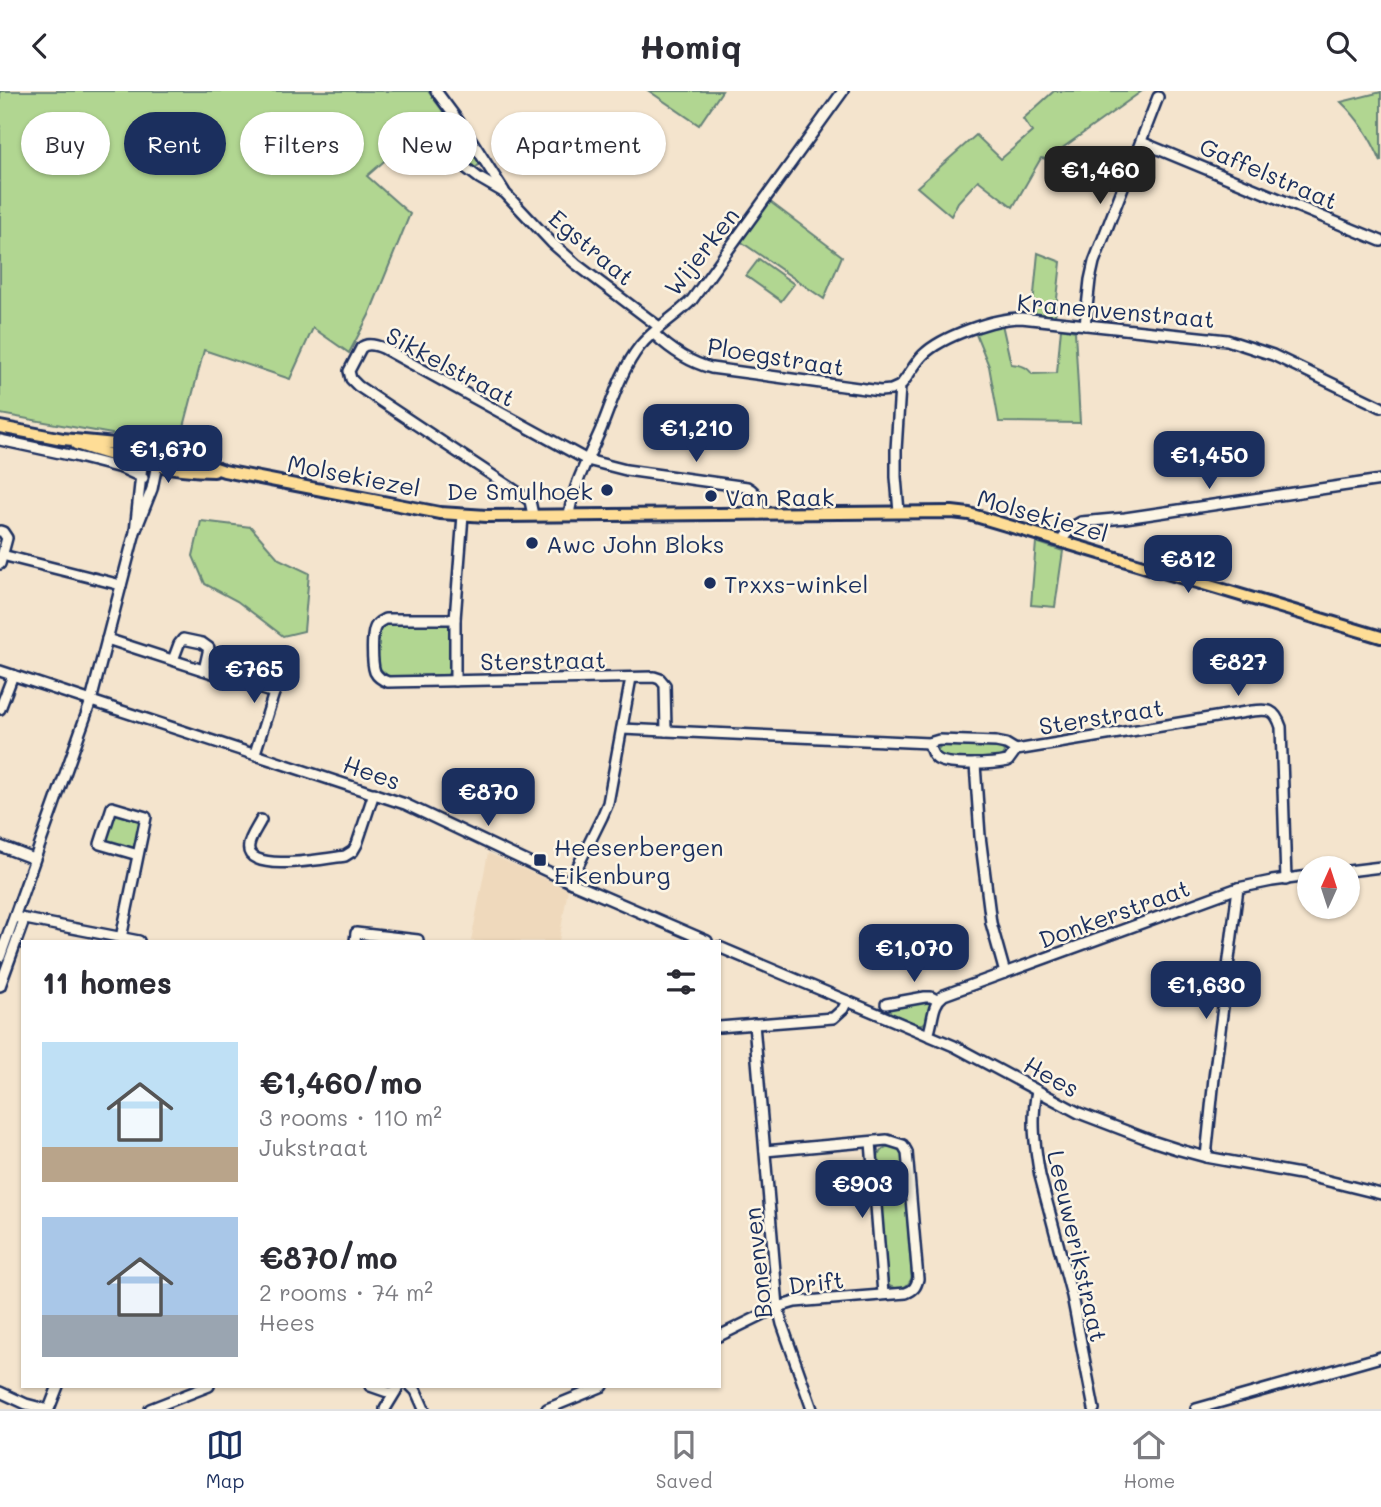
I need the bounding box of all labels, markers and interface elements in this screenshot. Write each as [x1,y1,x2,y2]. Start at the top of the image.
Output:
text: Homiq [639,25,742,67]
icon: back [21,27,59,65]
icon: search [1322,27,1360,65]
chip: Buy [21,112,110,175]
chip: Rent [124,112,226,175]
chip: Filters [240,112,364,175]
chip: New [378,112,477,175]
chip: Apartment [491,112,666,175]
street label: Gaffelstraat [1195,130,1343,216]
pin: €1,460 [1043,146,1157,206]
text: €1,460 [1060,154,1140,184]
street label: Wijerken [657,200,745,302]
street label: Egstraat [543,202,641,292]
street label: Kranenvenstraat [1016,286,1216,334]
street label: Sikkelstraat [381,319,521,413]
street label: Ploegstraat [705,330,847,382]
pin: €1,210 [639,405,753,464]
text: €1,210 [659,412,733,442]
pin: €1,670 [111,425,225,485]
pin: €1,450 [1152,431,1266,491]
text: €1,670 [129,433,207,463]
text: €1,450 [1170,439,1248,469]
street label: Molsekiezel [285,447,423,503]
place label: De Smulhoek [447,475,593,506]
place label: Van Raak [725,481,834,512]
street label: Molsekiezel [974,481,1112,549]
marker: De Smulhoek [599,482,615,498]
marker: Van Raak [703,488,719,504]
place label: Awc John Bloks [546,528,725,559]
marker: Awc John Bloks [524,535,540,551]
pin: €812 [1147,535,1229,595]
text: €812 [1160,543,1216,573]
place label: Trxxs-winkel [724,568,869,599]
marker: Trxxs-winkel [702,575,718,591]
pin: €827 [1197,639,1279,698]
street label: Sterstraat [480,643,606,677]
pin: €765 [213,645,295,705]
text: €827 [1209,646,1267,676]
text: €765 [225,653,283,683]
street label: Sterstraat [1036,691,1166,741]
street label: Hees [339,748,405,796]
pin: €870 [447,769,529,828]
text: €870 [458,776,518,806]
place label: Heeserbergen Eikenburg [554,831,724,890]
marker: Heeserbergen Eikenburg [532,852,548,868]
north arrow [1297,856,1360,919]
map controls [1297,856,1360,919]
street label: Donkerstraat [1034,871,1194,955]
pin: €1,070 [857,925,971,984]
text: €1,070 [875,932,953,962]
pin: €1,630 [1149,961,1263,1021]
text: 11 homes [42,962,172,1002]
icon: filters [662,963,700,1001]
text: €1,630 [1167,969,1245,999]
street label: Hees [1019,1048,1085,1104]
text: €1,460/mo [259,1062,422,1102]
icon: home [98,1070,182,1154]
text: 3 rooms · 110 m² [259,1102,442,1132]
text: Jukstraat [259,1132,368,1162]
street label: Leeuwerikstraat [1041,1147,1115,1345]
pin: €903 [821,1161,903,1220]
text: €903 [831,1168,893,1198]
street label: Bonenven [736,1206,778,1320]
text: €870/mo [259,1237,397,1277]
icon: home [98,1245,182,1329]
street label: Drift [786,1263,846,1301]
text: 2 rooms · 74 m² [259,1277,433,1307]
text: Hees [259,1307,315,1337]
tab: Map [206,1426,244,1493]
tab: Saved [656,1426,712,1493]
tab: Home [1124,1426,1175,1493]

